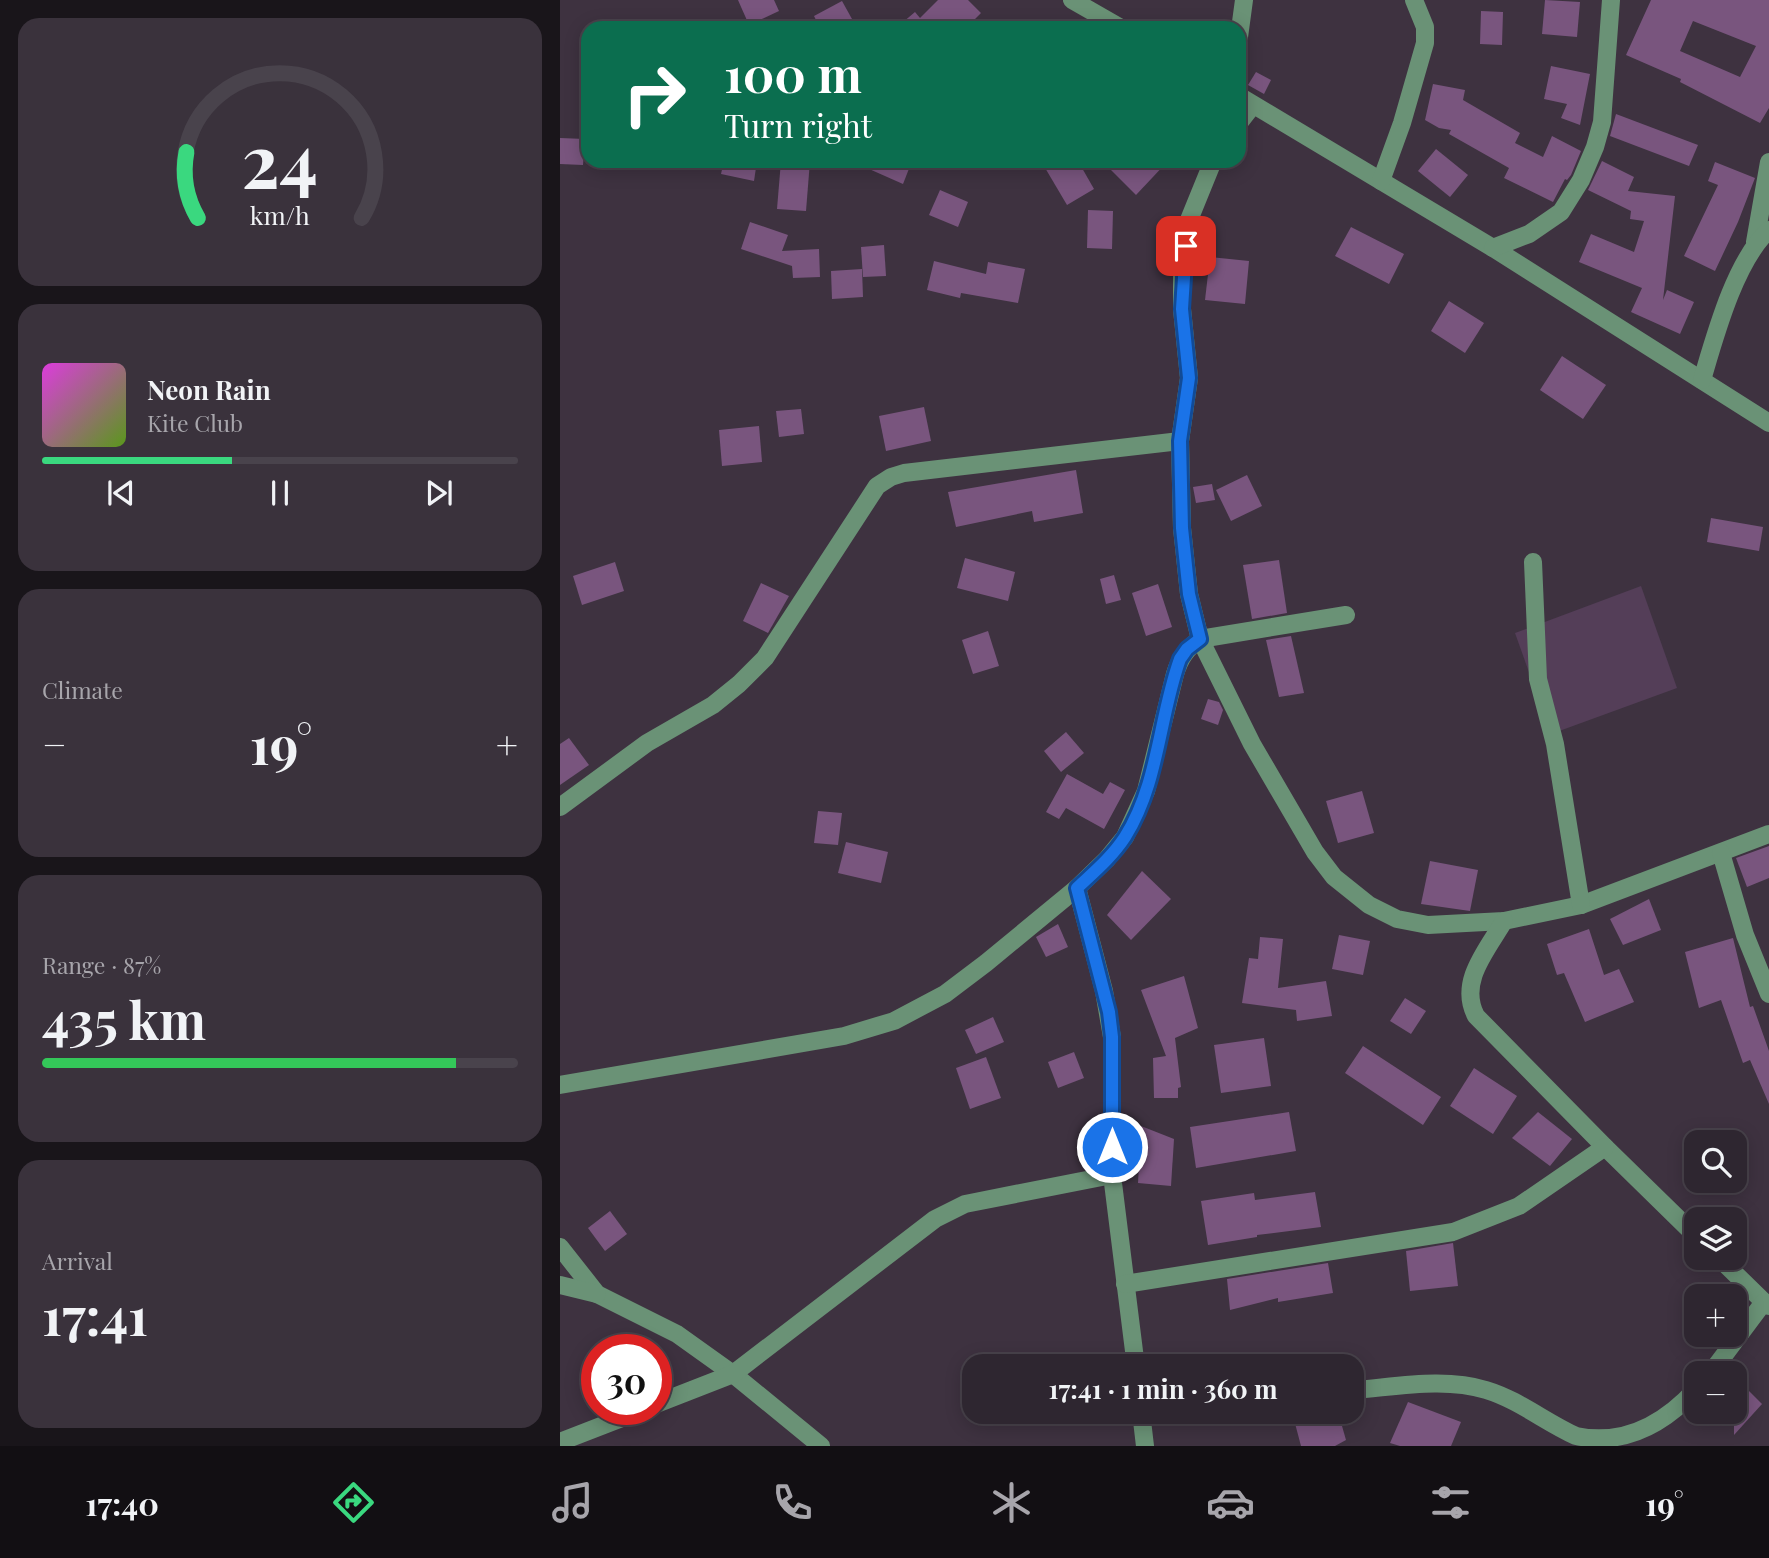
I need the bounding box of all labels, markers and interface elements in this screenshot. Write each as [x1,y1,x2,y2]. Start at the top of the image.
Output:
text: 100 m [724,40,862,105]
icon: right [609,49,700,140]
text: Turn right [724,103,872,146]
text: 24 [242,109,318,206]
text: km/h [250,198,310,231]
pin [1156,216,1216,276]
icon: arrive [1167,227,1205,265]
text: Neon Rain [147,372,271,407]
text: Kite Club [147,407,243,438]
icon: previous [102,474,140,512]
icon: pause [261,474,299,512]
icon: next [420,474,458,512]
text: Climate [42,674,123,705]
text: 19° [250,709,313,778]
text: − [42,718,67,769]
text: + [496,718,518,769]
text: Range · 87% [42,949,161,980]
text: 435 km [42,984,206,1053]
position arrow [1075,1110,1149,1184]
map controls [1684,1130,1747,1424]
button: search [1684,1130,1747,1193]
button: layers [1684,1207,1747,1270]
text: Arrival [42,1245,113,1276]
text: 17:41 [42,1280,148,1349]
button: + [1684,1284,1747,1347]
speed limit sign: 30 [581,1334,672,1425]
button: − [1684,1361,1747,1424]
text: 17:41 · 1 min · 360 m [1049,1371,1277,1406]
icon: directions [329,1478,378,1527]
icon: music [548,1478,597,1527]
icon: phone [768,1478,817,1527]
icon: climate [987,1478,1036,1527]
icon: car [1206,1478,1255,1527]
icon: filters [1426,1478,1475,1527]
text: 17:40 [85,1481,159,1524]
text: 19° [1645,1481,1684,1524]

